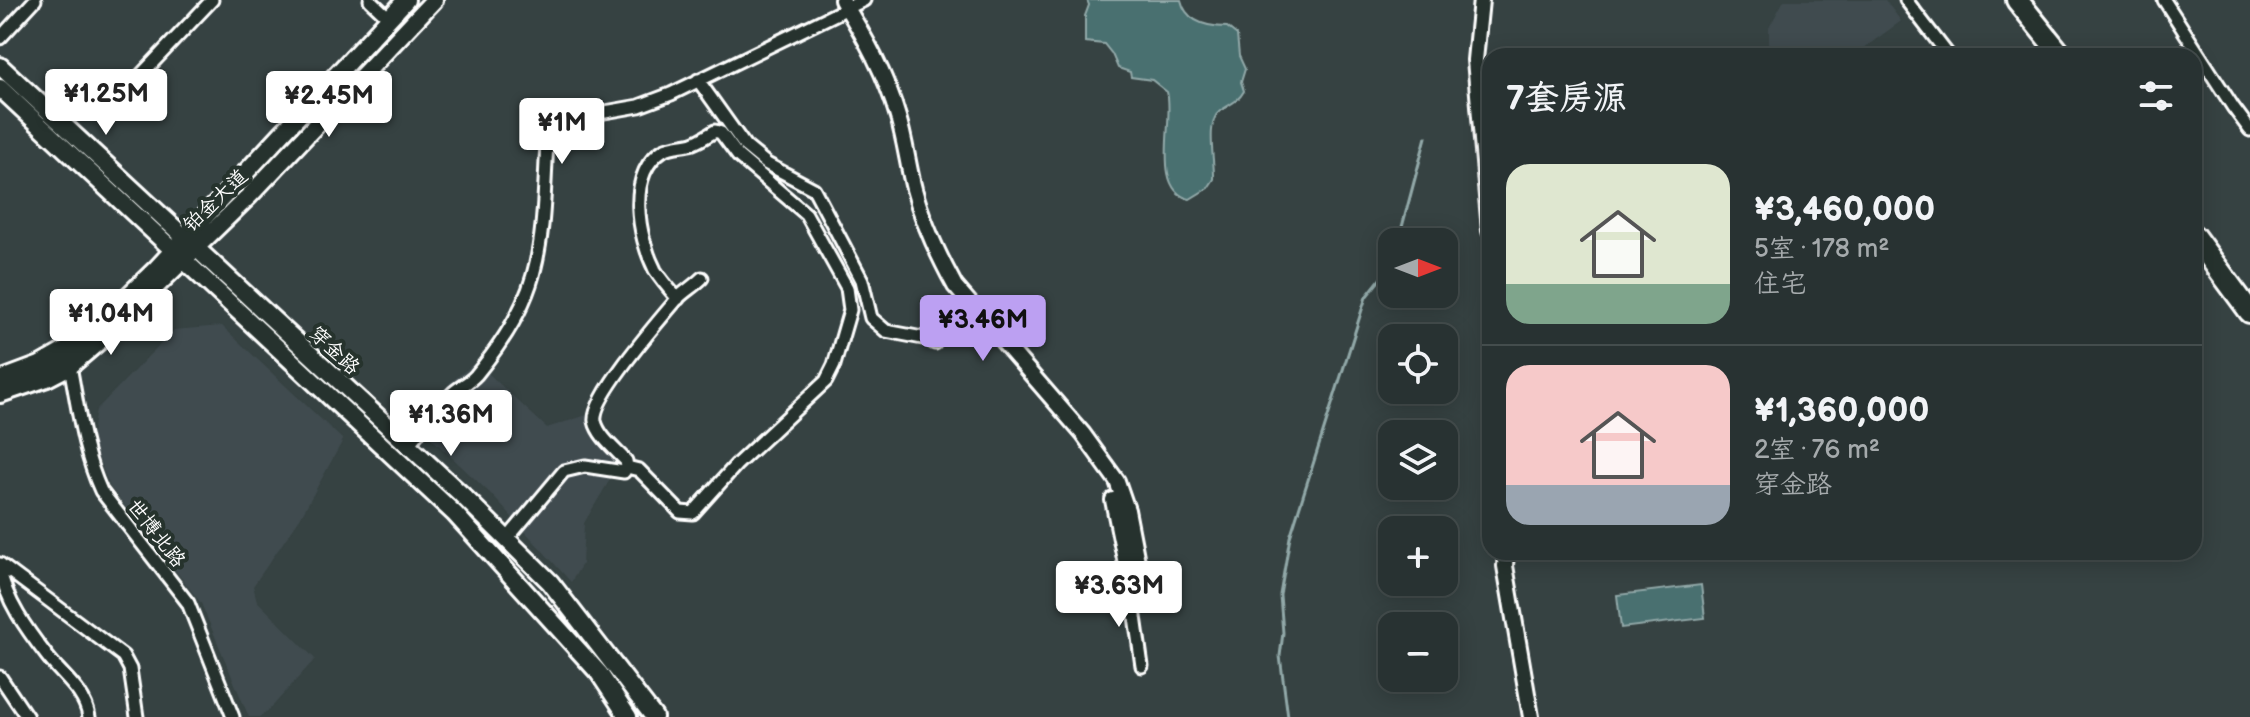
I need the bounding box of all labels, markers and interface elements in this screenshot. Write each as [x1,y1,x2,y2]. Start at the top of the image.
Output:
pin: ¥1.25M [41,69,171,137]
pin: ¥2.45M [264,71,394,139]
icon: filters [2134,74,2178,118]
text: 7套房源 [1506,78,1627,119]
text: ¥1.25M [63,79,149,110]
text: ¥2.45M [284,81,374,112]
pin: ¥1M [523,98,601,166]
text: ¥1M [537,108,587,139]
street label: 铂金大道 [179,164,253,237]
text: ¥3,460,000 [1754,189,1935,230]
icon: home [1570,196,1666,292]
north arrow [1378,228,1458,308]
map controls [1378,228,1458,692]
text: 5室 · 178 m² [1754,234,1890,265]
text: 住宅 [1754,269,1806,300]
pin: ¥1.04M [46,289,176,357]
pin: ¥3.46M [918,295,1048,363]
text: ¥1.04M [68,299,154,330]
text: ¥3.46M [938,305,1028,336]
street label: 穿金路 [304,321,365,381]
button: locate [1378,324,1458,404]
pin: ¥1.36M [386,390,516,458]
text: ¥1,360,000 [1754,390,1930,431]
icon: home [1570,397,1666,493]
text: ¥1.36M [408,400,494,431]
button: layers [1378,420,1458,500]
text: 2室 · 76 m² [1754,435,1880,466]
text: 穿金路 [1754,470,1832,501]
street label: 世博北路 [122,495,191,573]
button: + [1378,516,1458,596]
pin: ¥3.63M [1054,561,1184,629]
text: ¥3.63M [1074,571,1164,602]
button: − [1378,612,1458,692]

